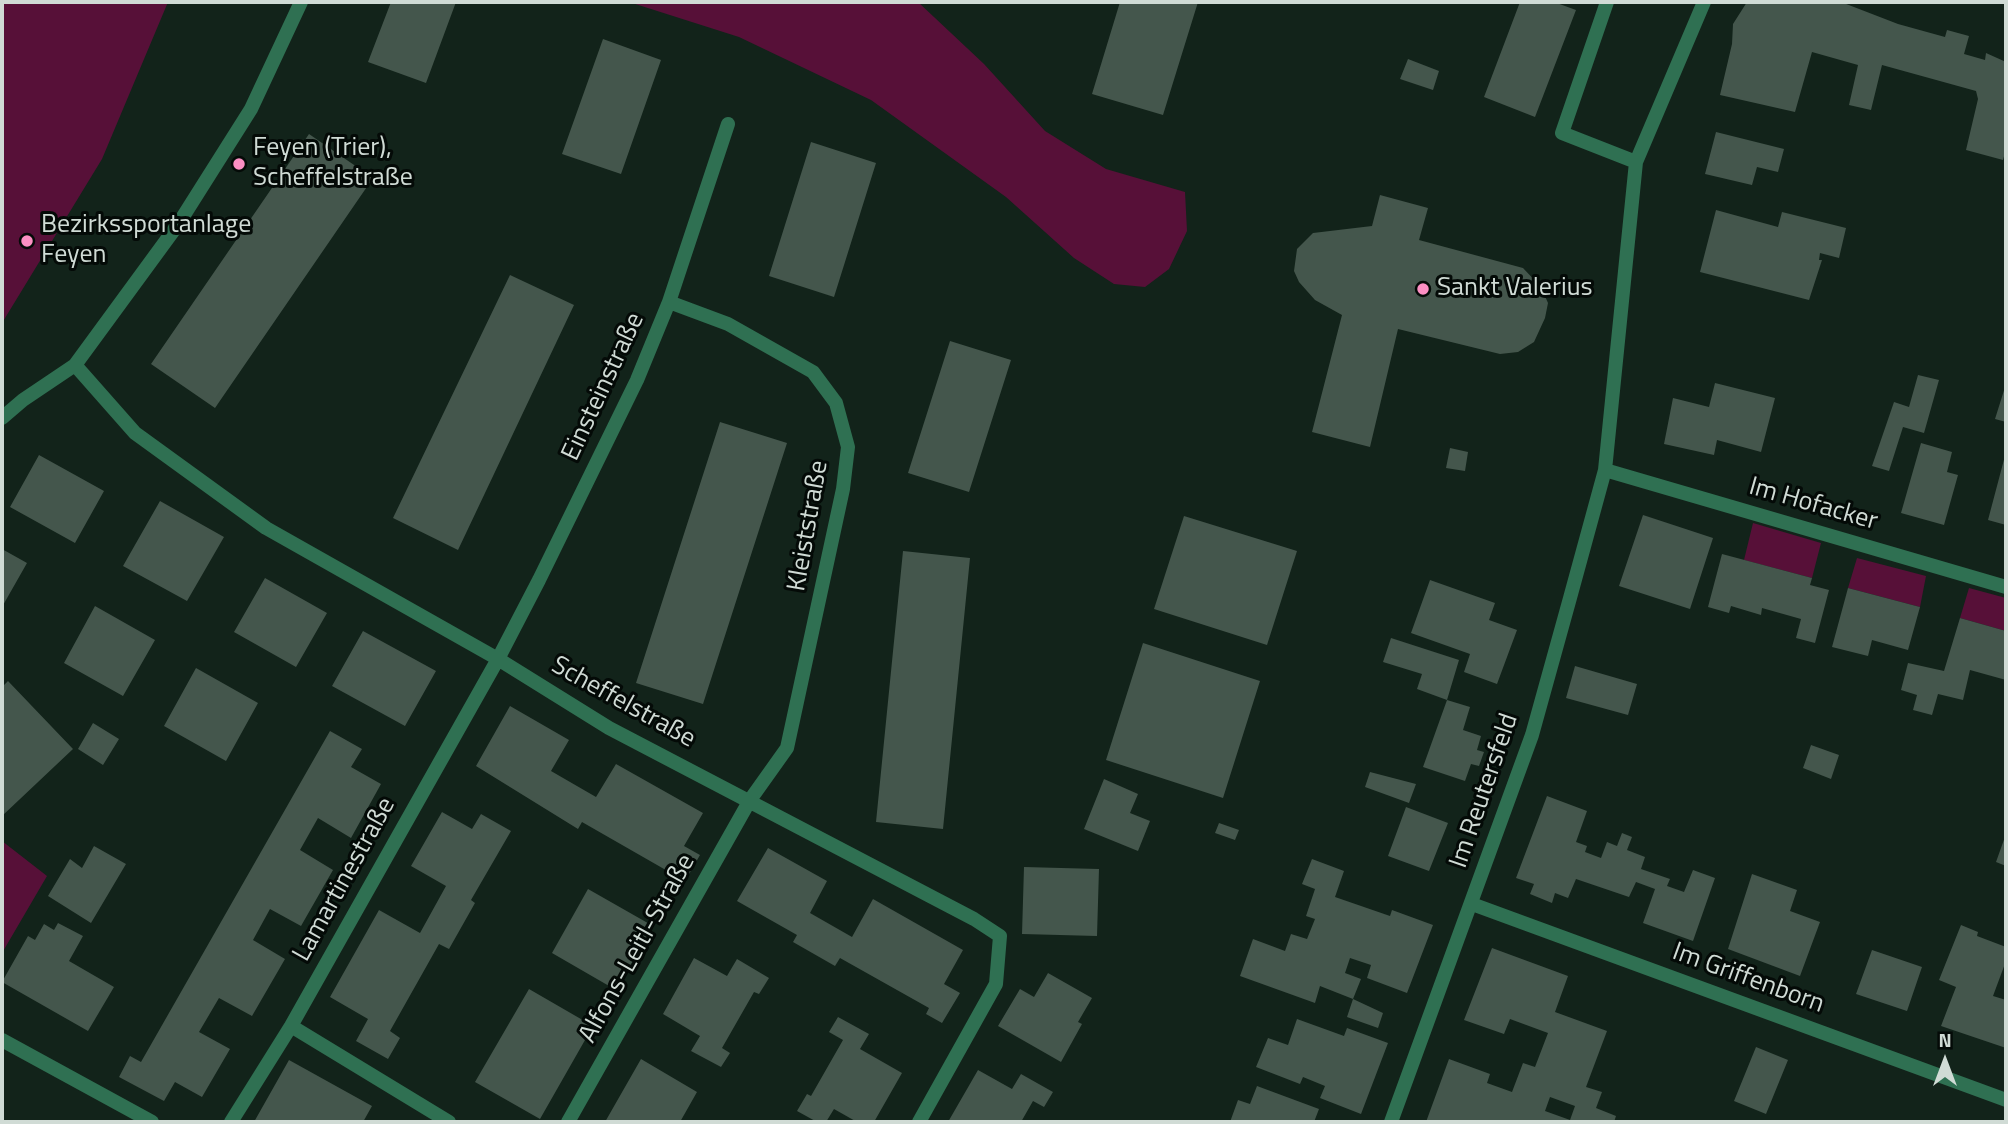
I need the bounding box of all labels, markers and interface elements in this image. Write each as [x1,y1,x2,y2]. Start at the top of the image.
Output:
place label: Feyen (Trier), Scheffelstraße [253,133,413,194]
marker: Feyen (Trier), Scheffelstraße [231,156,247,172]
place label: Bezirkssportanlage Feyen [41,210,251,272]
marker: Bezirkssportanlage Feyen [19,233,35,249]
place label: Sankt Valerius [1437,273,1593,305]
marker: Sankt Valerius [1415,281,1431,297]
street label: Einsteinstraße [556,308,652,466]
street label: Kleiststraße [782,458,836,594]
street label: Im Hofacker [1745,472,1881,538]
street label: Scheffelstraße [545,651,701,755]
street label: Im Reutersfeld [1444,710,1526,872]
street label: Lamartinestraße [287,793,403,967]
street label: Alfons-Leitl-Straße [573,849,703,1049]
street label: Im Griffenborn [1668,937,1828,1021]
text: N [1938,1025,1952,1054]
north arrow [1910,1026,1980,1096]

